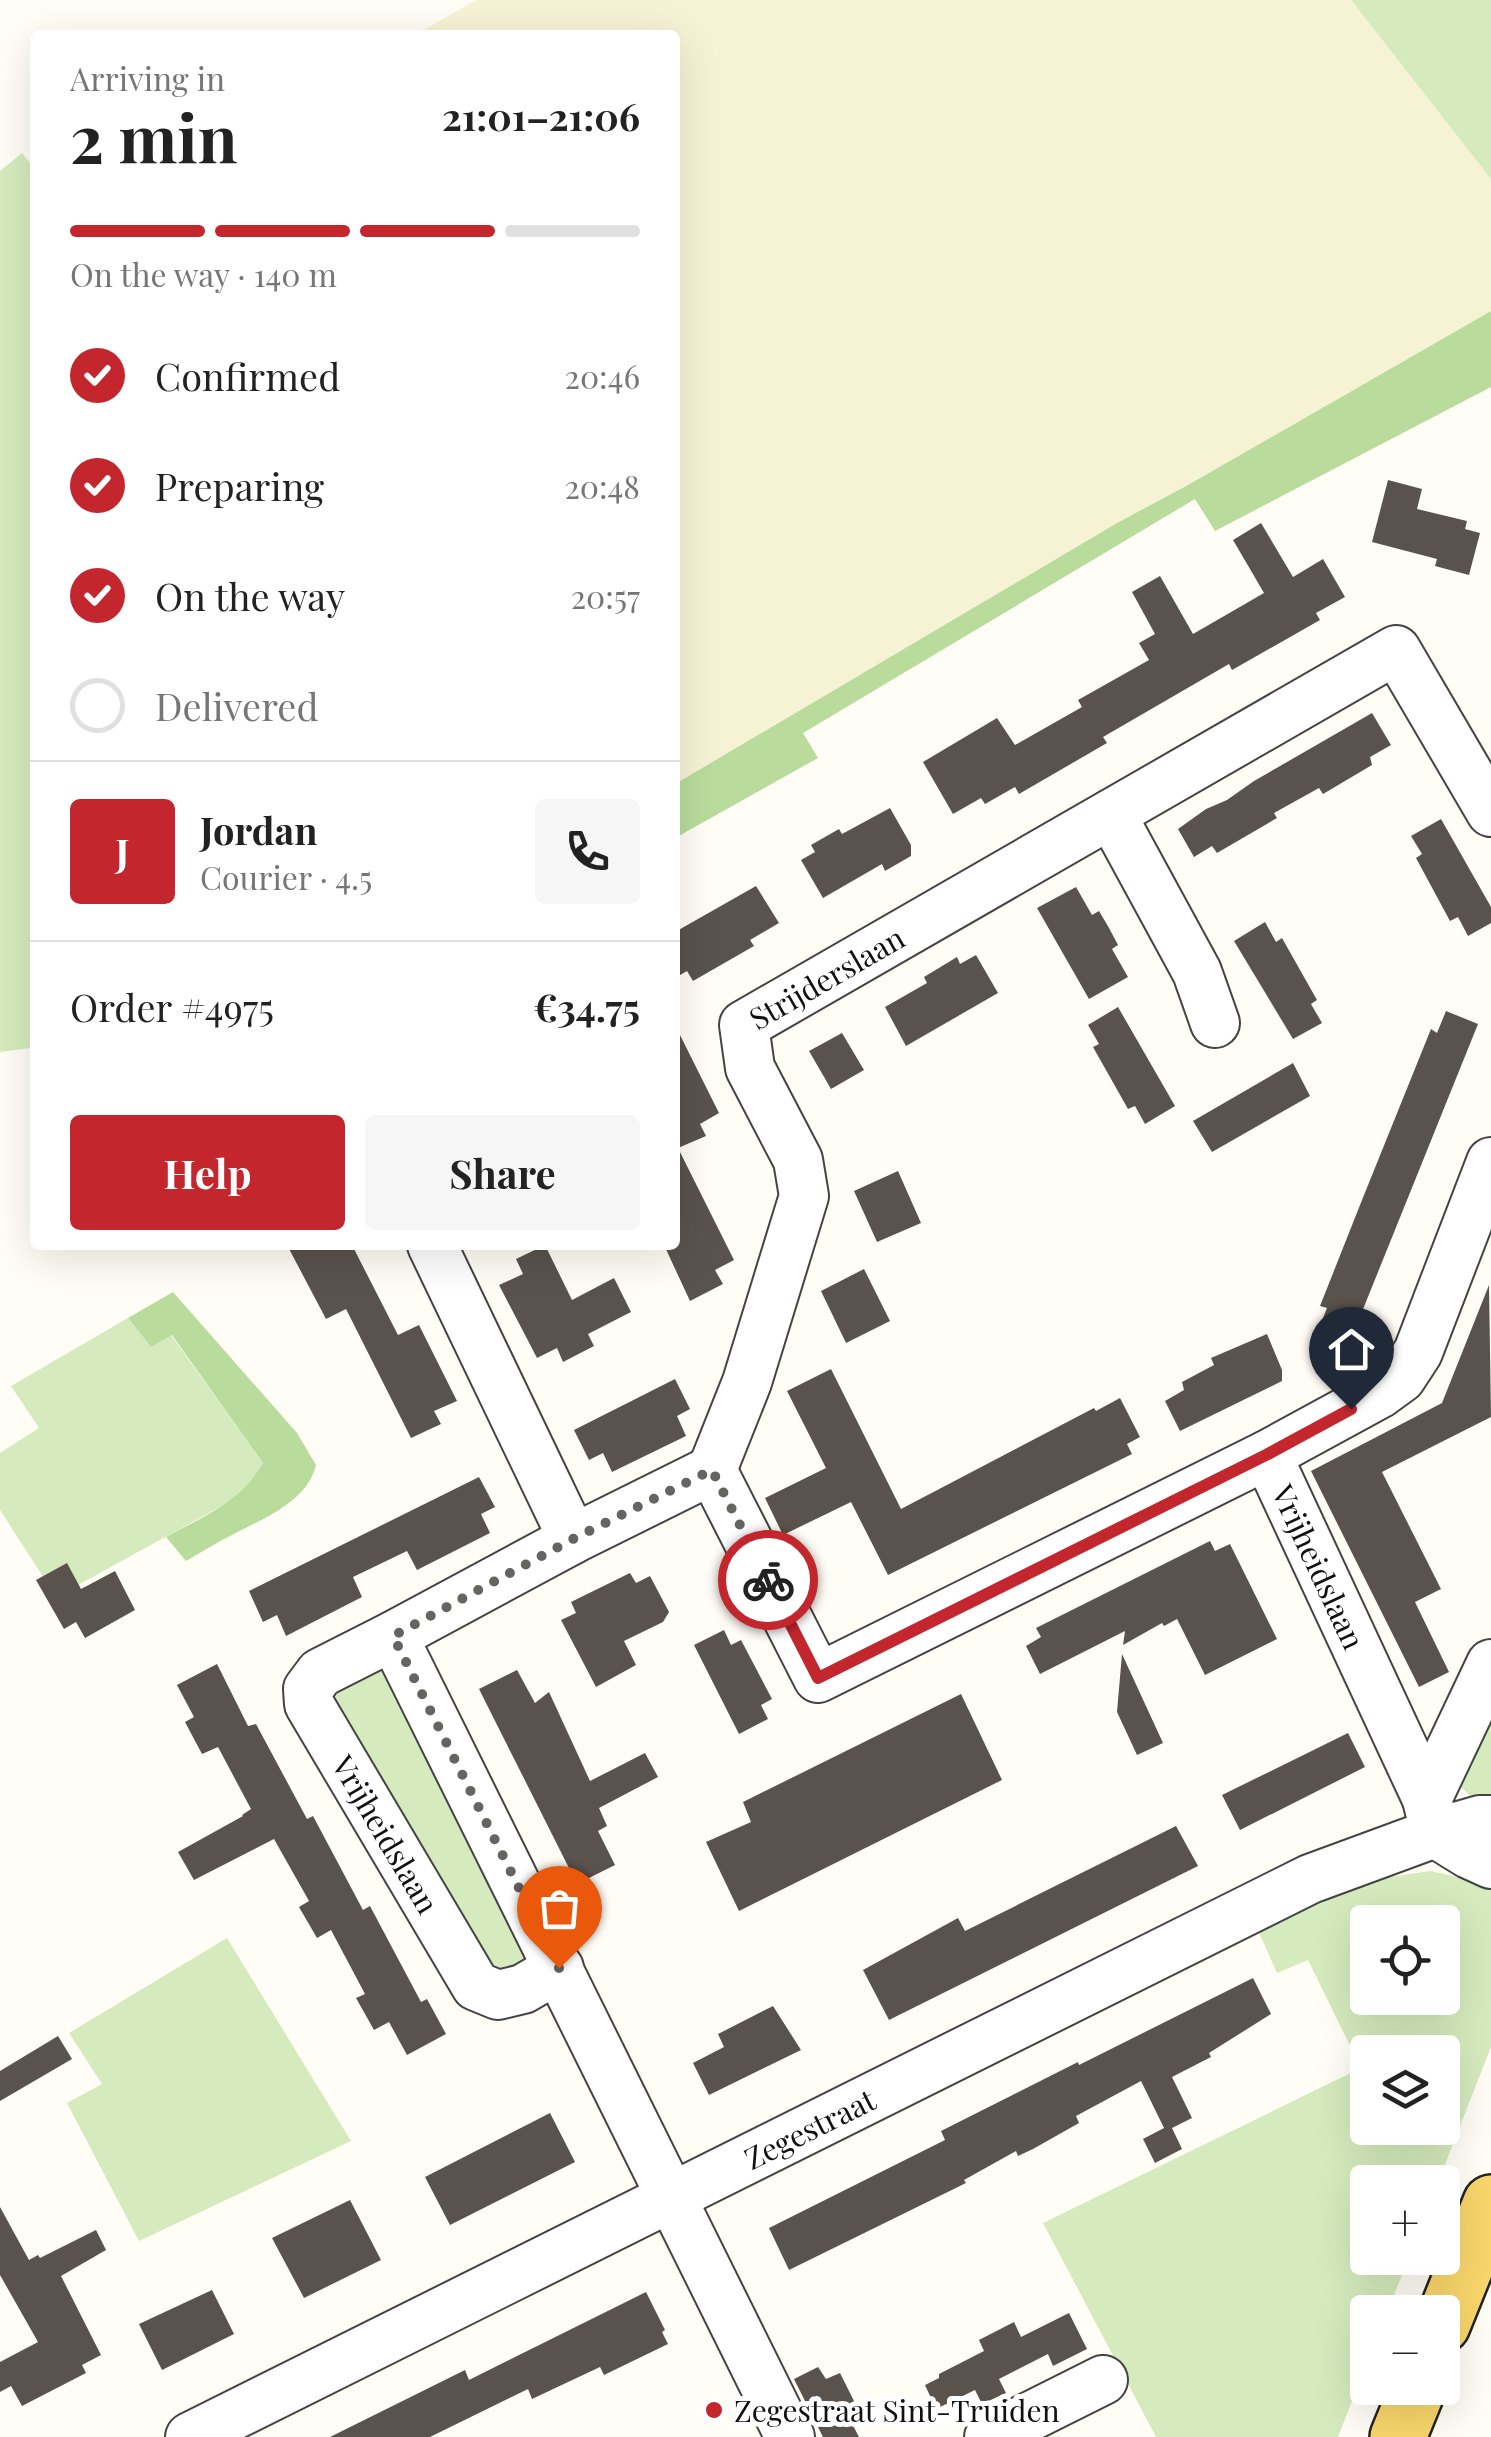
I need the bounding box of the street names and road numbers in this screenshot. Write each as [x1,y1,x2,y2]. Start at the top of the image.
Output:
street label: Strijderslaan [742,917,911,1038]
street label: Vrijheidslaan [1263,1477,1374,1656]
street label: Vrijheidslaan [323,1747,448,1921]
street label: Zegestraat [737,2079,882,2178]

